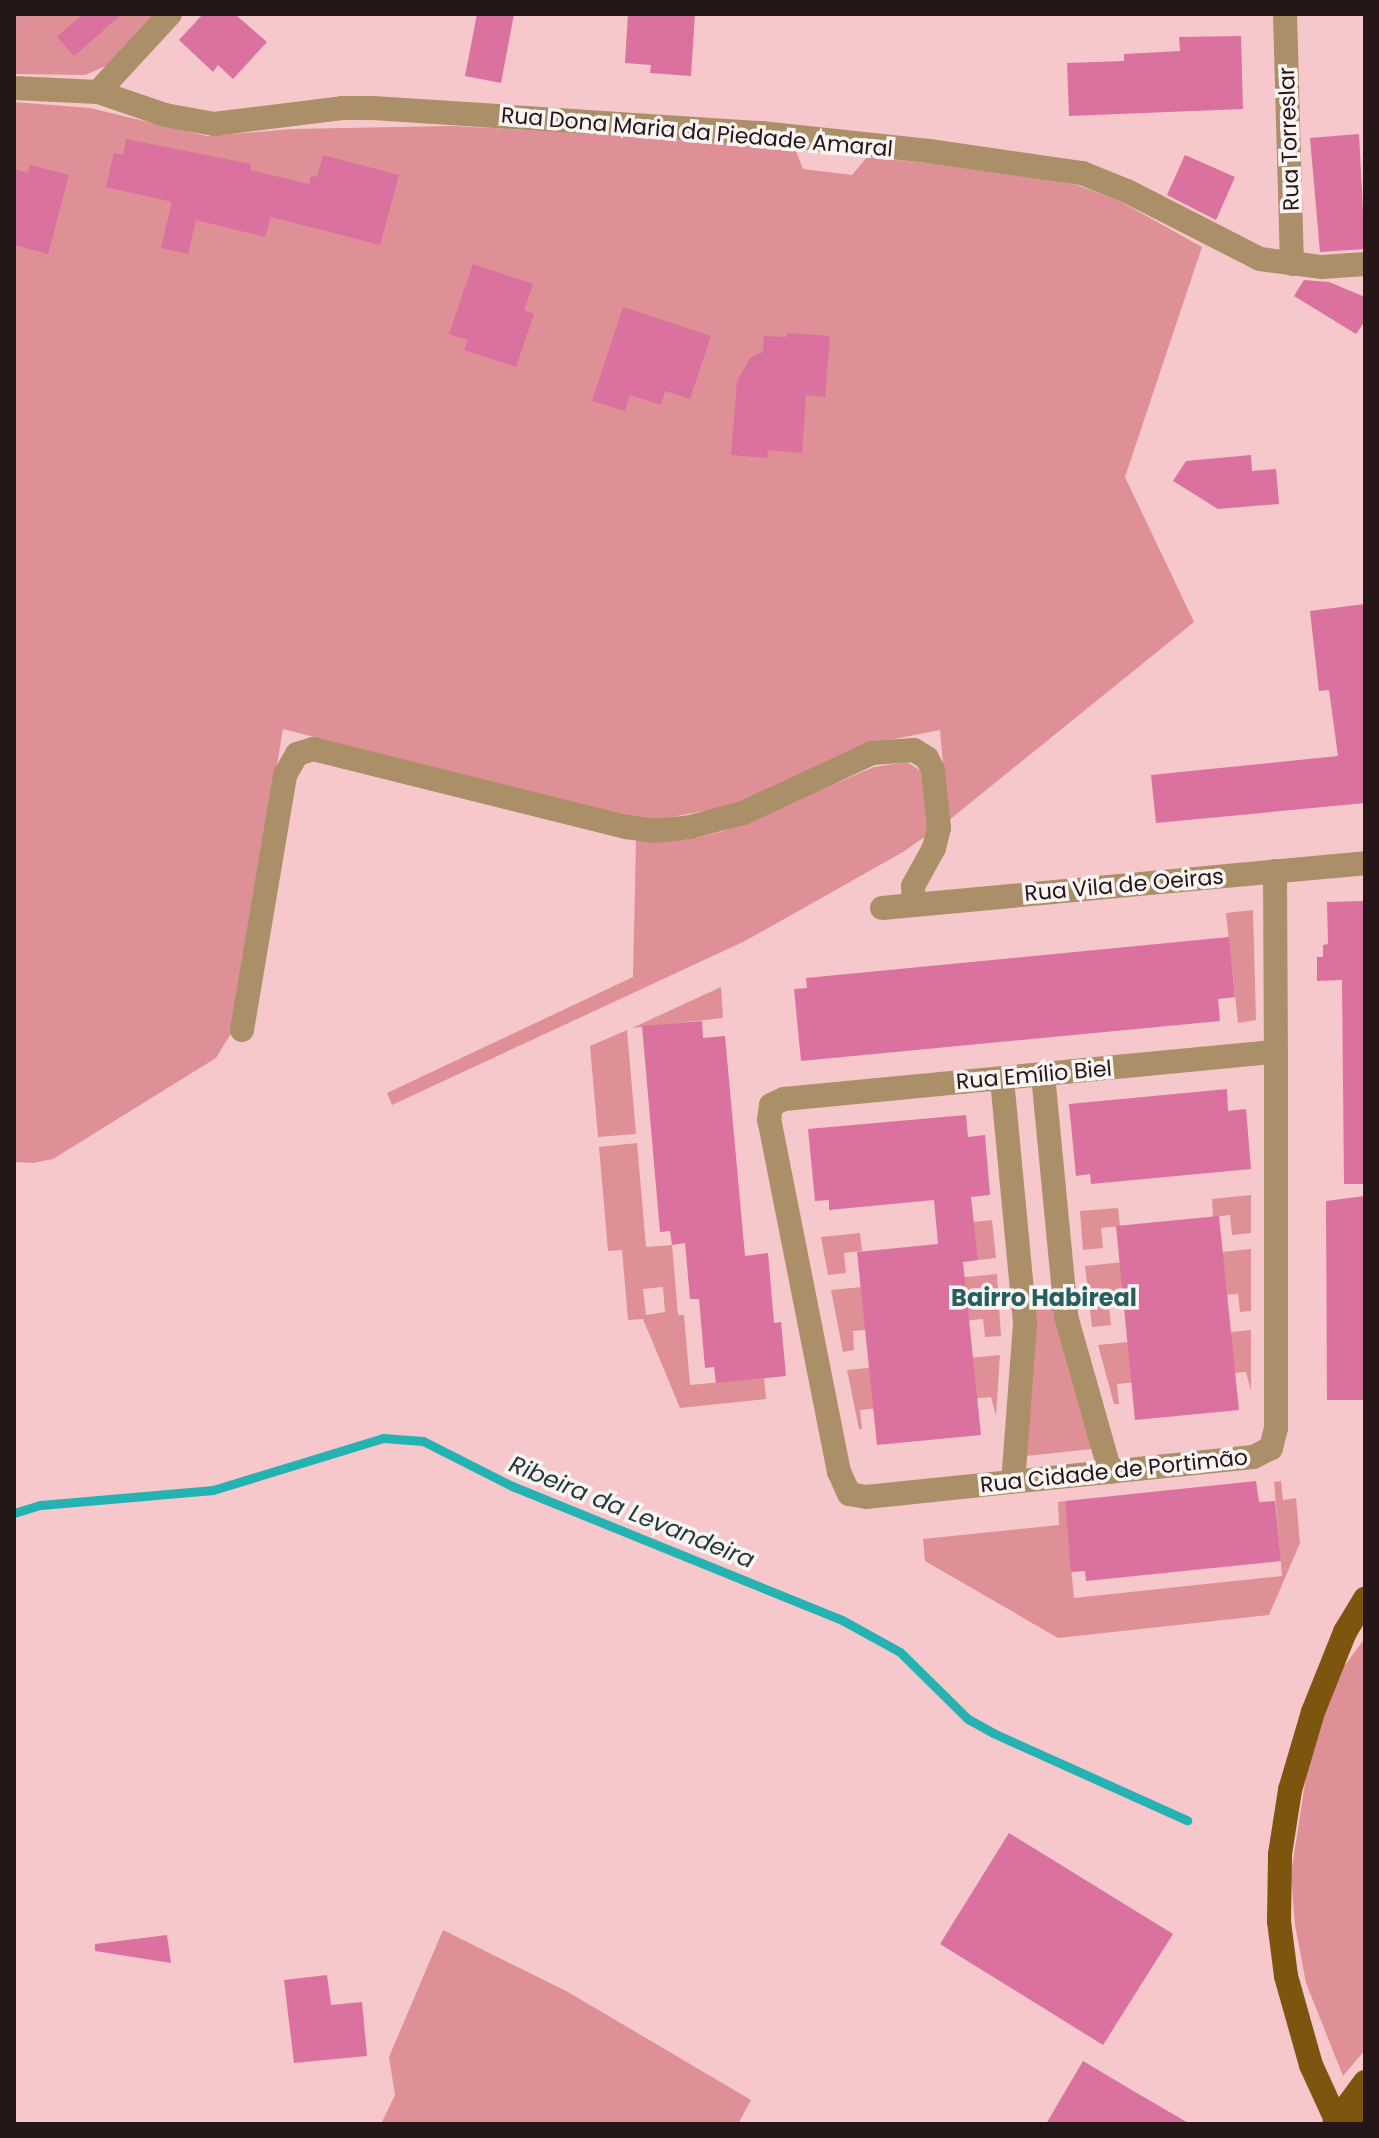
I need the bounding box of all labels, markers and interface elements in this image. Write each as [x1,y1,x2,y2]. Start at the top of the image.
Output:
street label: Rua Torreslar [1273,66,1305,212]
street label: Rua Dona Maria da Piedade Amaral [500,102,894,162]
street label: Rua Vila de Oeiras [1023,863,1225,907]
street label: Rua Emílio Biel [955,1055,1113,1095]
district label: Bairro Habireal [951,1284,1137,1312]
street label: Rua Cidade de Portimão [979,1444,1249,1498]
water label: Ribeira da Levandeira [505,1450,759,1574]

